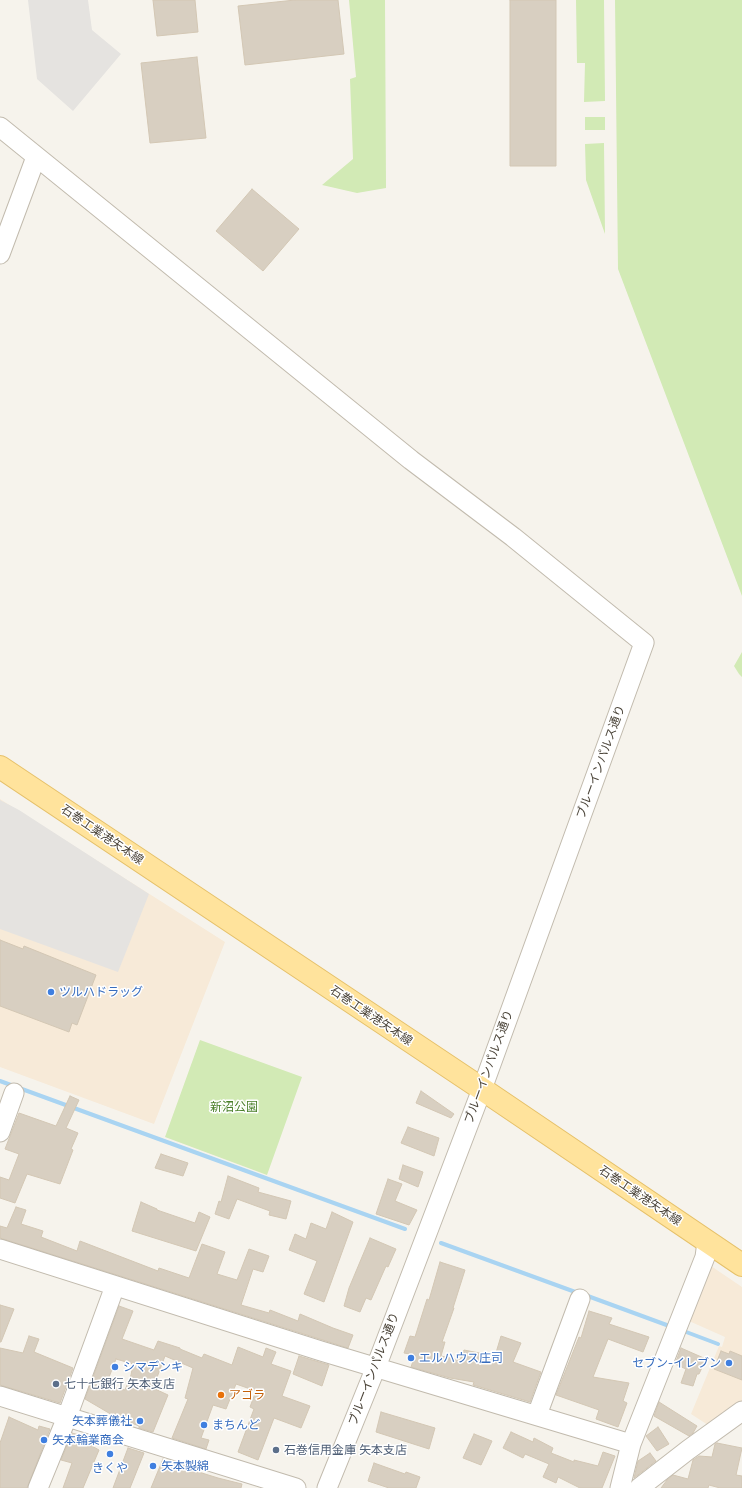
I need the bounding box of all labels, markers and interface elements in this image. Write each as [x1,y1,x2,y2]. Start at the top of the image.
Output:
street label: ブルーインパルス通り [574,703,628,821]
street label: 石巻工業港矢本線 [58,802,146,868]
street label: 石巻工業港矢本線 [327,983,415,1049]
place label: ツルハドラッグ [59,985,143,999]
marker: ツルハドラッグ [46,987,56,997]
street label: ブルーインパルス通り [462,1008,516,1126]
park label: 新沼公園 [210,1100,258,1114]
street label: 石巻工業港矢本線 [596,1163,684,1229]
street label: ブルーインパルス通り [346,1310,402,1428]
place label: エルハウス庄司 [419,1351,503,1365]
marker: エルハウス庄司 [406,1353,416,1363]
place label: セブン-イレブン [632,1356,721,1370]
marker: セブン-イレブン [724,1358,734,1368]
place label: シマデンキ [123,1360,183,1374]
marker: シマデンキ [110,1362,120,1372]
place label: 七十七銀行 矢本支店 [64,1377,175,1391]
marker: 七十七銀行 矢本支店 [51,1379,61,1389]
place label: アゴラ [229,1388,265,1402]
marker: アゴラ [216,1390,226,1400]
place label: 矢本葬儀社 [72,1414,132,1428]
marker: 矢本葬儀社 [135,1416,145,1426]
place label: まちんど [212,1418,260,1432]
marker: まちんど [199,1420,209,1430]
place label: 矢本輪業商会 [52,1433,124,1447]
marker: 矢本輪業商会 [39,1435,49,1445]
place label: 石巻信用金庫 矢本支店 [284,1443,407,1457]
marker: 石巻信用金庫 矢本支店 [271,1445,281,1455]
marker: きくや [105,1449,115,1459]
place label: 矢本製綿 [161,1459,209,1473]
place label: きくや [92,1461,128,1475]
marker: 矢本製綿 [148,1461,158,1471]

